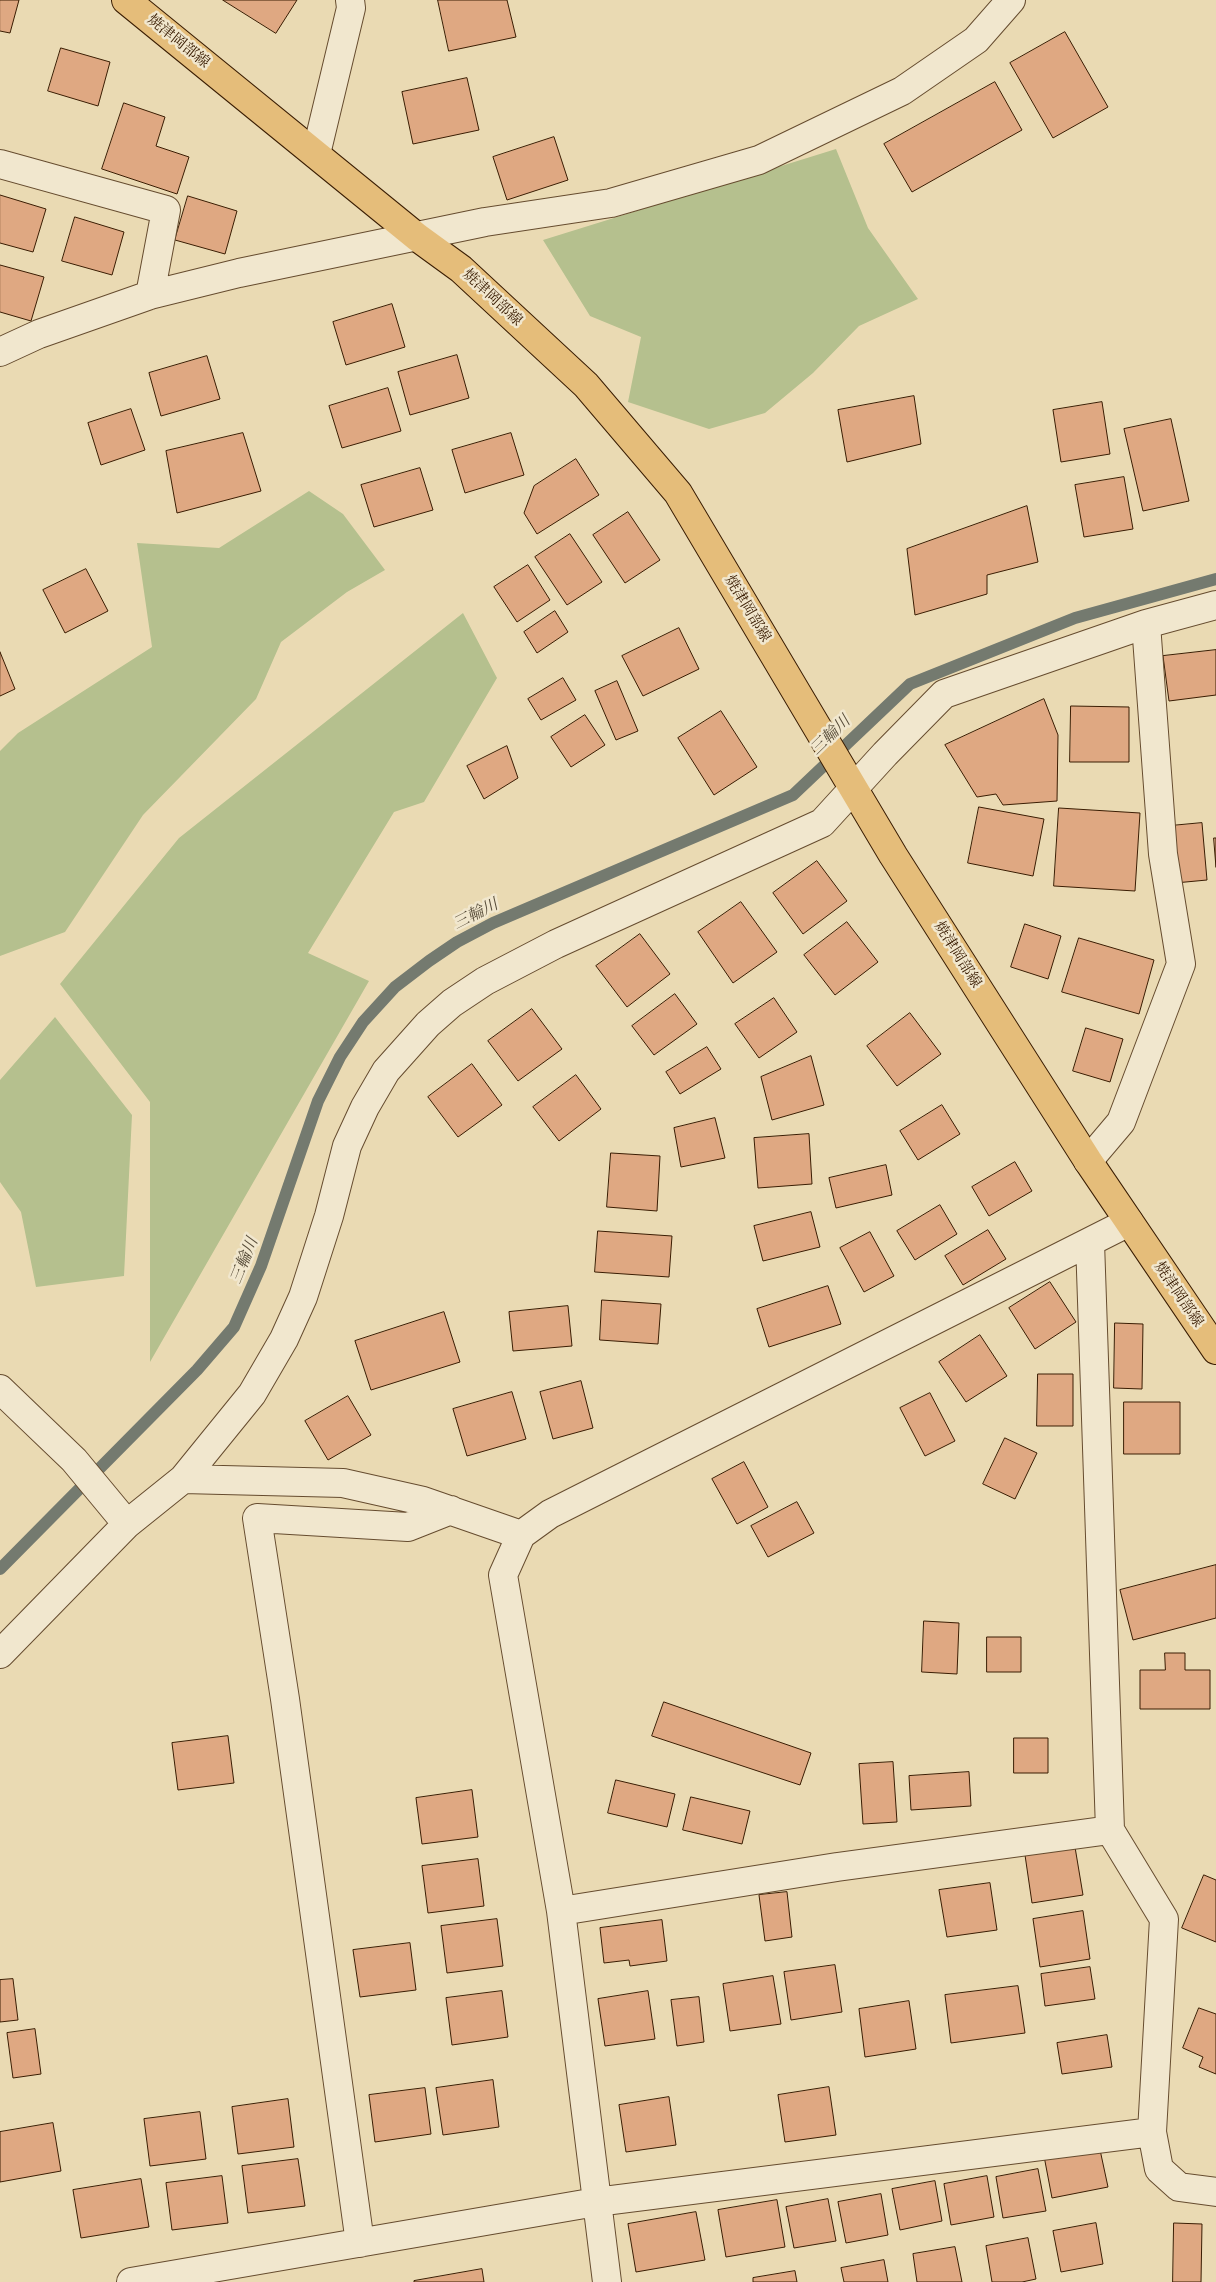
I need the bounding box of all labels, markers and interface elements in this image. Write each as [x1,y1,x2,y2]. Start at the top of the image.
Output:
street label: 焼津岡部線 [143,11,213,73]
street label: 焼津岡部線 [458,266,526,330]
street label: 焼津岡部線 [720,572,774,646]
water label: 三輪川 [807,712,855,760]
water label: 三輪川 [450,896,502,934]
street label: 焼津岡部線 [929,918,985,992]
water label: 三輪川 [227,1235,263,1287]
street label: 焼津岡部線 [1150,1259,1206,1331]

